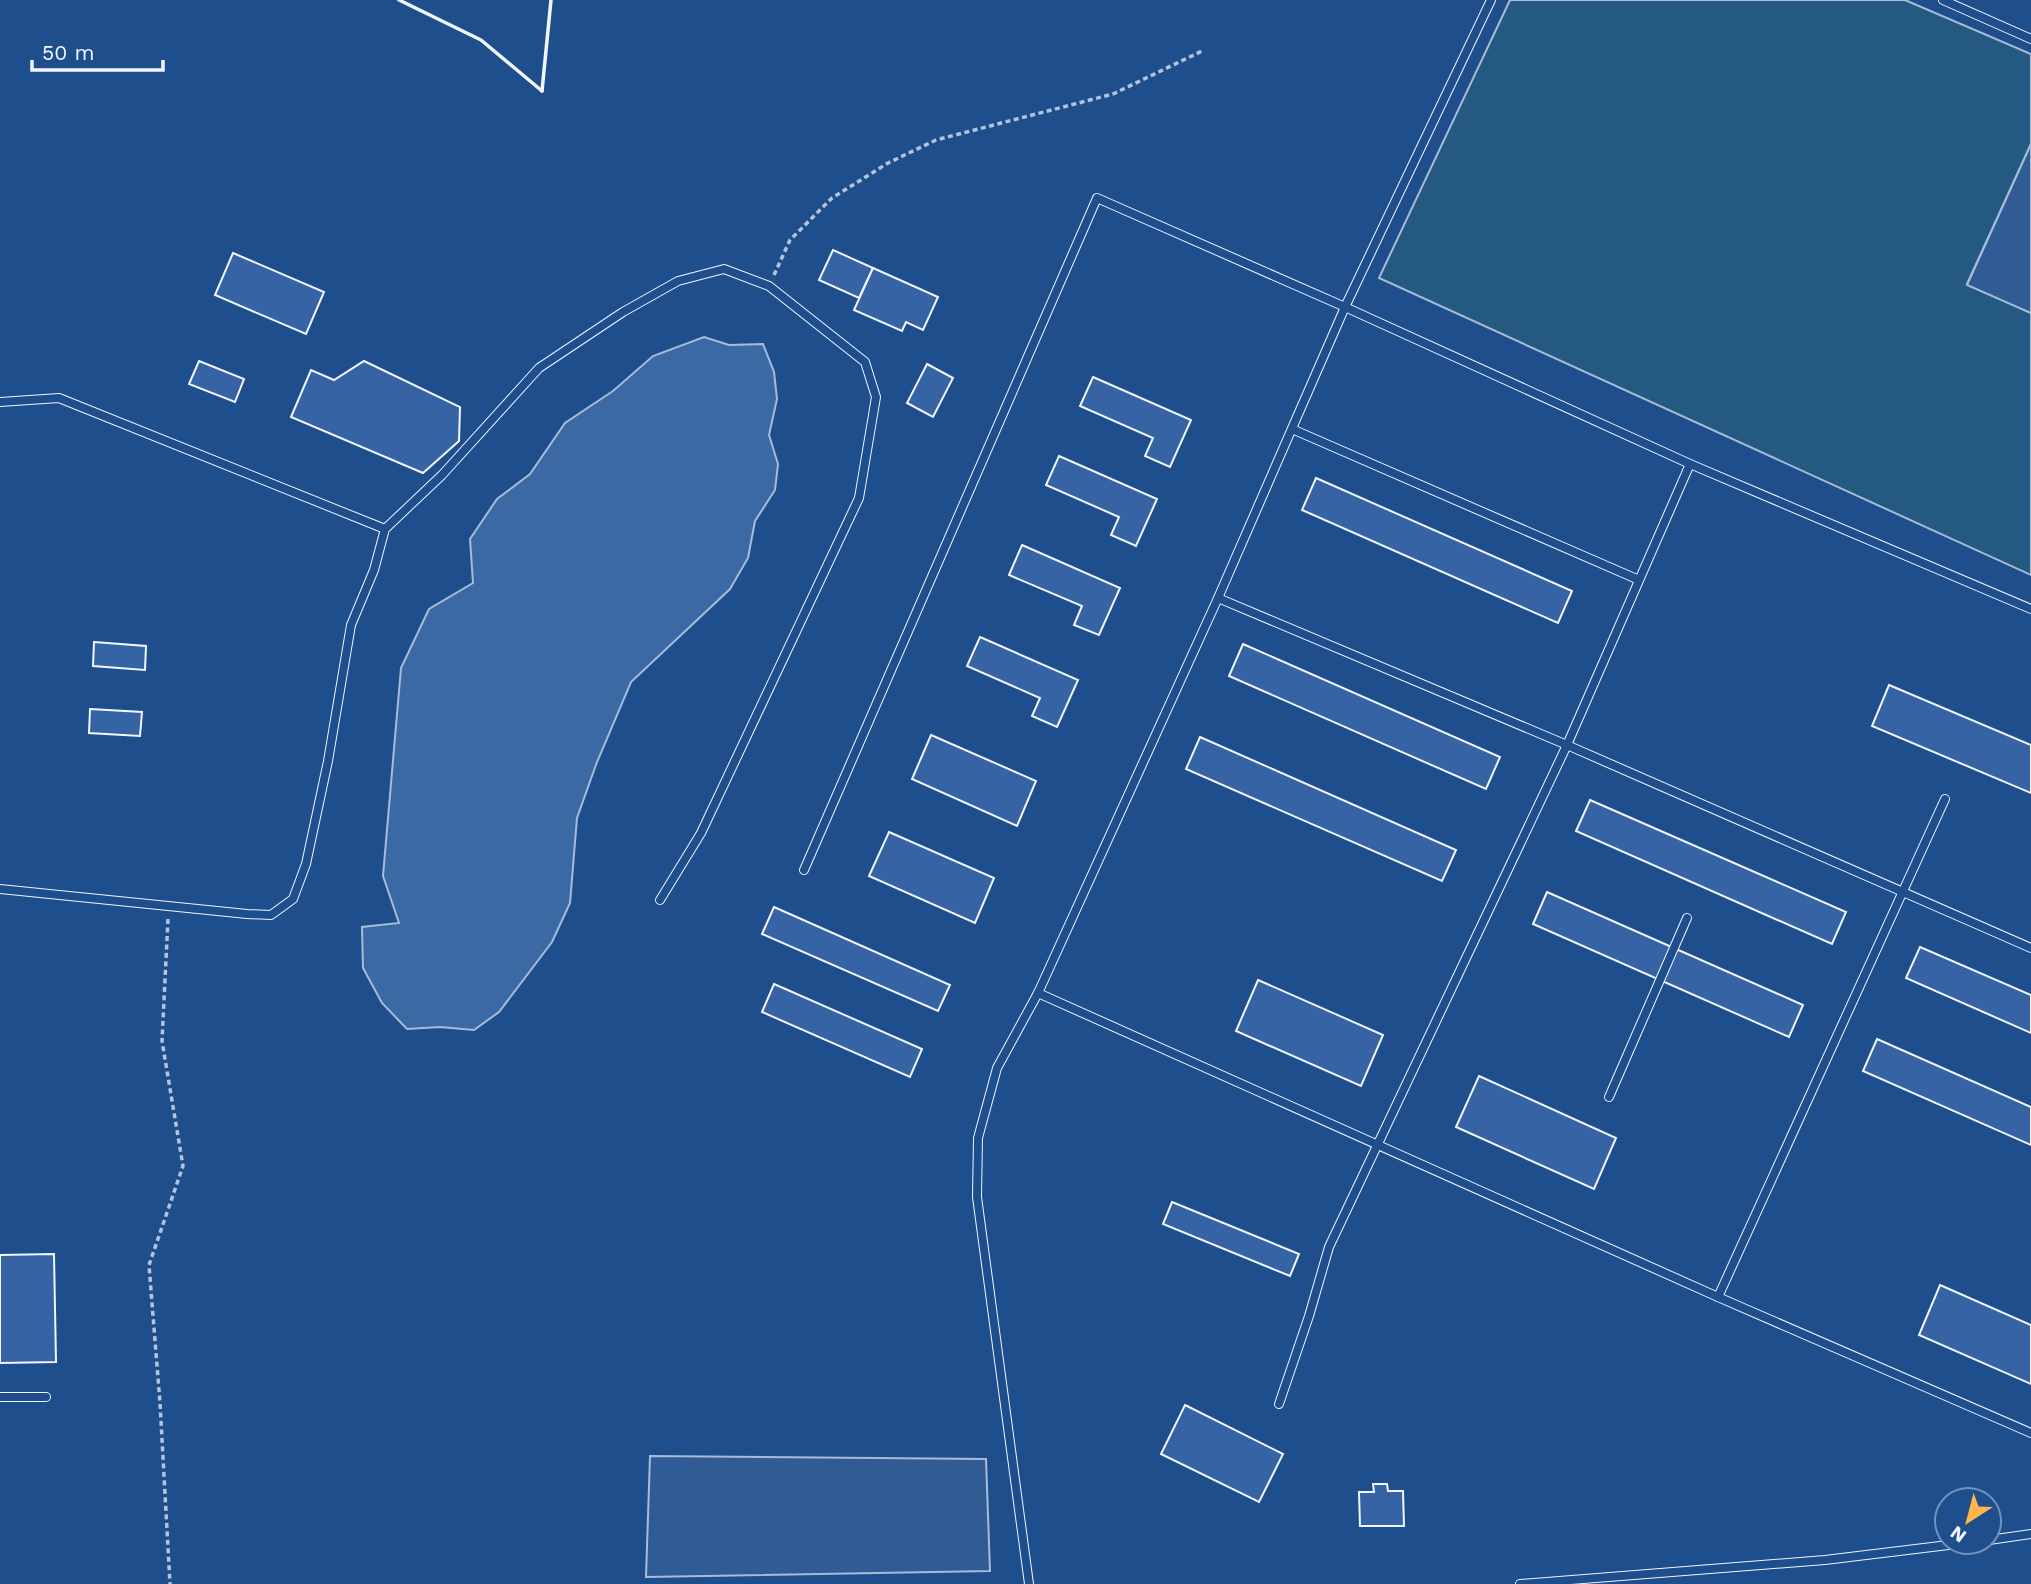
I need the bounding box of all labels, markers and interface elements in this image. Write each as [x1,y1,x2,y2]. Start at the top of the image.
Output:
scale bar [32,28,163,72]
text: 50 m [42,40,94,65]
north arrow [1933,1486,2003,1556]
text: N [1946,1521,1971,1548]

